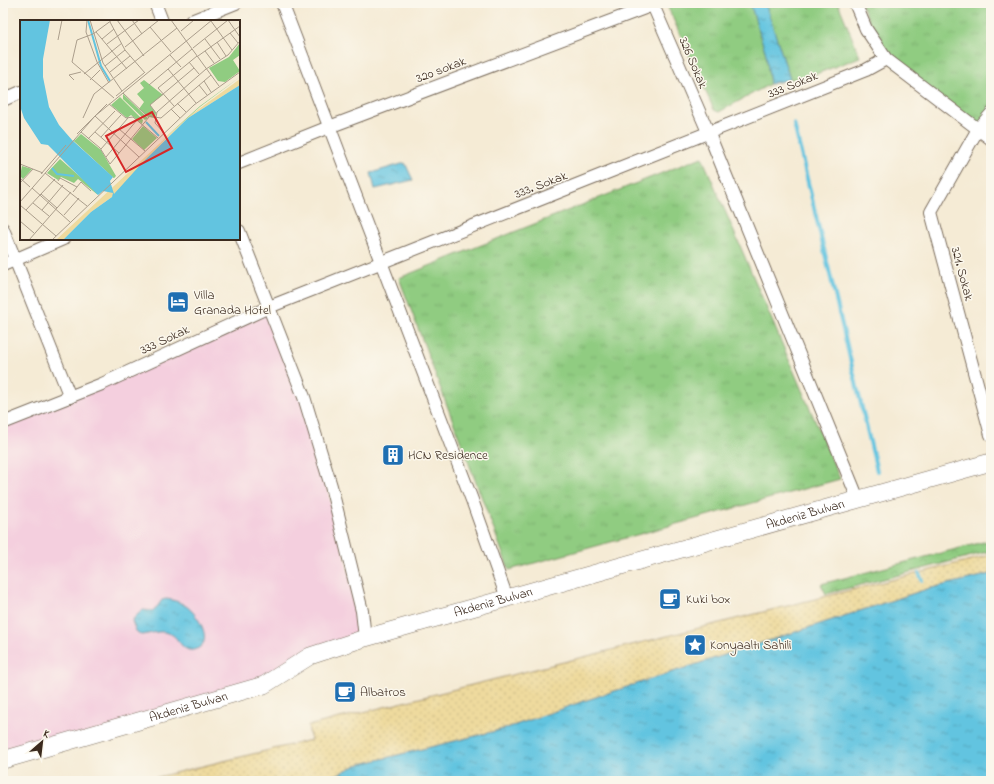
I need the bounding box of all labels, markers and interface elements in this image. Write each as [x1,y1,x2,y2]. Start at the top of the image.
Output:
inset map [20,20,240,240]
street label: 326 Sokak [674,34,712,92]
street label: 320 sokak [413,52,469,88]
street label: 333 Sokak [765,66,821,104]
street label: 333. Sokak [512,166,570,204]
street label: 321. Sokak [946,245,978,303]
place label: Villa Granada Hotel [193,286,271,320]
hotel icon: Villa Granada Hotel [165,289,191,315]
street label: 333 Sokak [137,320,193,360]
building icon: HCN Residence [380,442,406,468]
place label: HCN Residence [408,446,488,465]
street label: Akdeniz Bulvarı [764,494,847,534]
street label: Akdeniz Bulvarı [452,582,535,622]
cafe icon: Kuki box [657,586,683,612]
place label: Kuki box [686,590,731,609]
place icon: Konyaaltı Sahili [682,632,708,658]
place label: Konyaaltı Sahili [710,636,791,656]
cafe icon: Albatros [332,679,358,705]
place label: Albatros [360,683,406,702]
street label: Akdeniz Bulvarı [147,686,230,727]
north arrow [22,722,62,762]
text: K [40,726,53,743]

